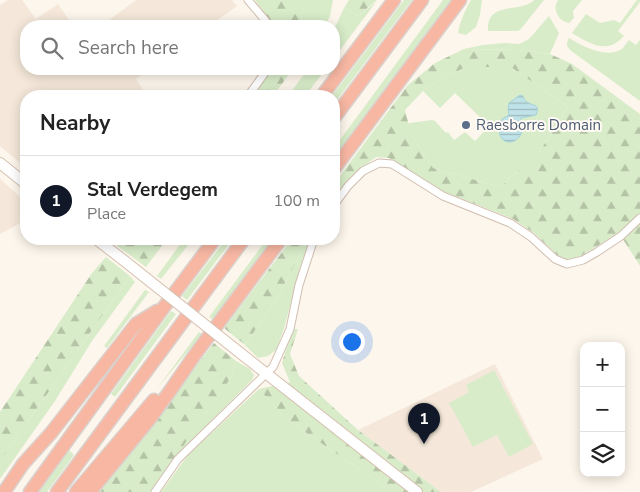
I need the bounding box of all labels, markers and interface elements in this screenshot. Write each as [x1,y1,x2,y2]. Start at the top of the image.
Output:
search box [20,20,340,75]
icon: search [38,34,66,62]
text: Search here [78,35,179,61]
text: Nearby [40,109,110,137]
place label: Raesborre Domain [476,115,601,135]
marker: Raesborre Domain [460,119,472,131]
text: Stal Verdegem [87,177,218,203]
text: 1 [51,190,61,212]
text: 100 m [273,190,320,212]
text: Place [87,203,126,225]
your location [339,329,365,355]
map controls [580,342,625,477]
button: + [580,342,625,387]
button: − [580,387,625,432]
pin: 1 [408,403,440,444]
button: layers [580,432,625,477]

